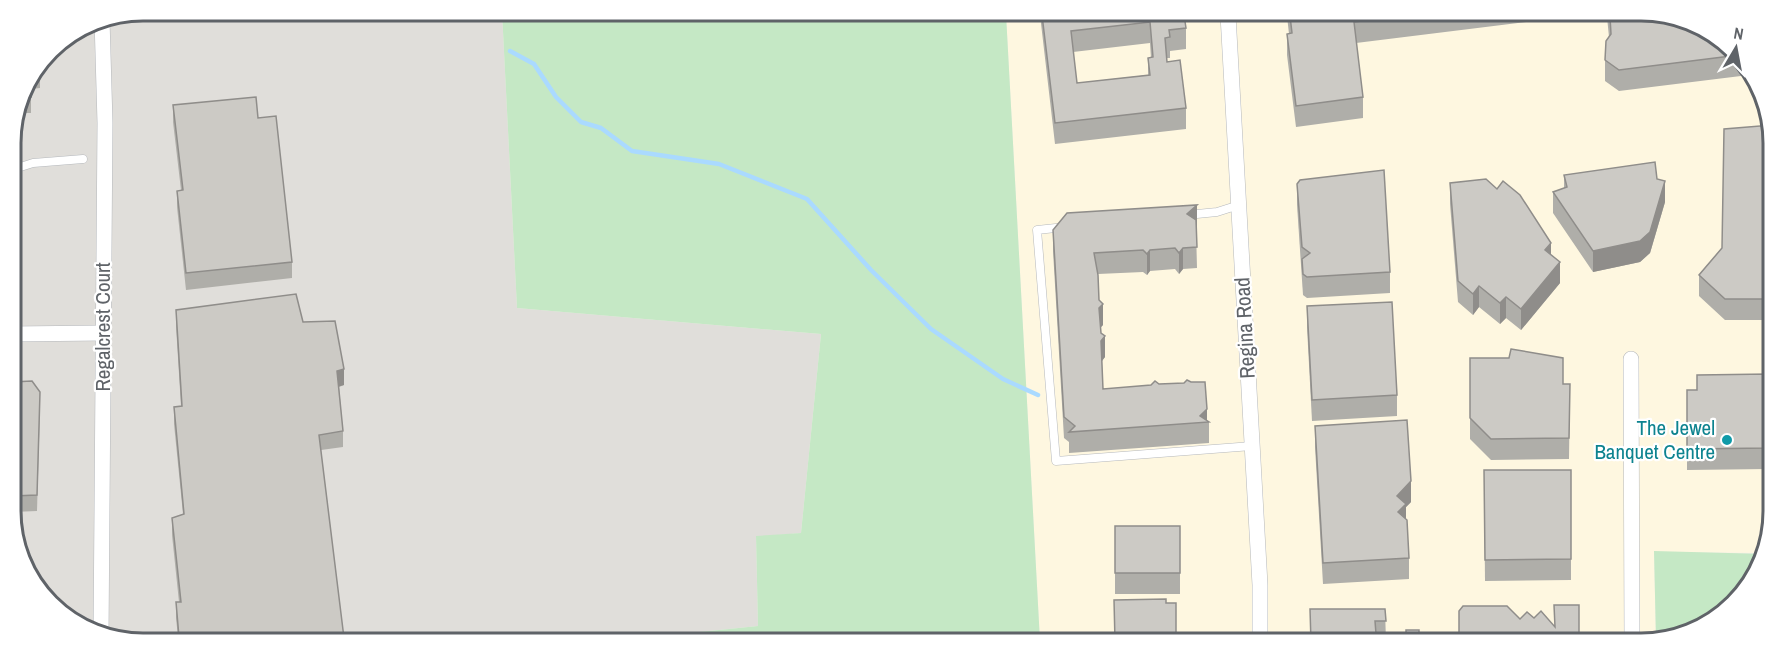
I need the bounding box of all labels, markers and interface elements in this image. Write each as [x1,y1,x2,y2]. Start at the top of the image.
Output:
north arrow [1706,18,1766,78]
text: N [1732,22,1745,45]
street label: Regalcrest Court [88,262,117,392]
street label: Regina Road [1227,277,1262,379]
place label: The Jewel Banquet Centre [1594,413,1715,466]
marker: The Jewel Banquet Centre [1720,433,1734,447]

